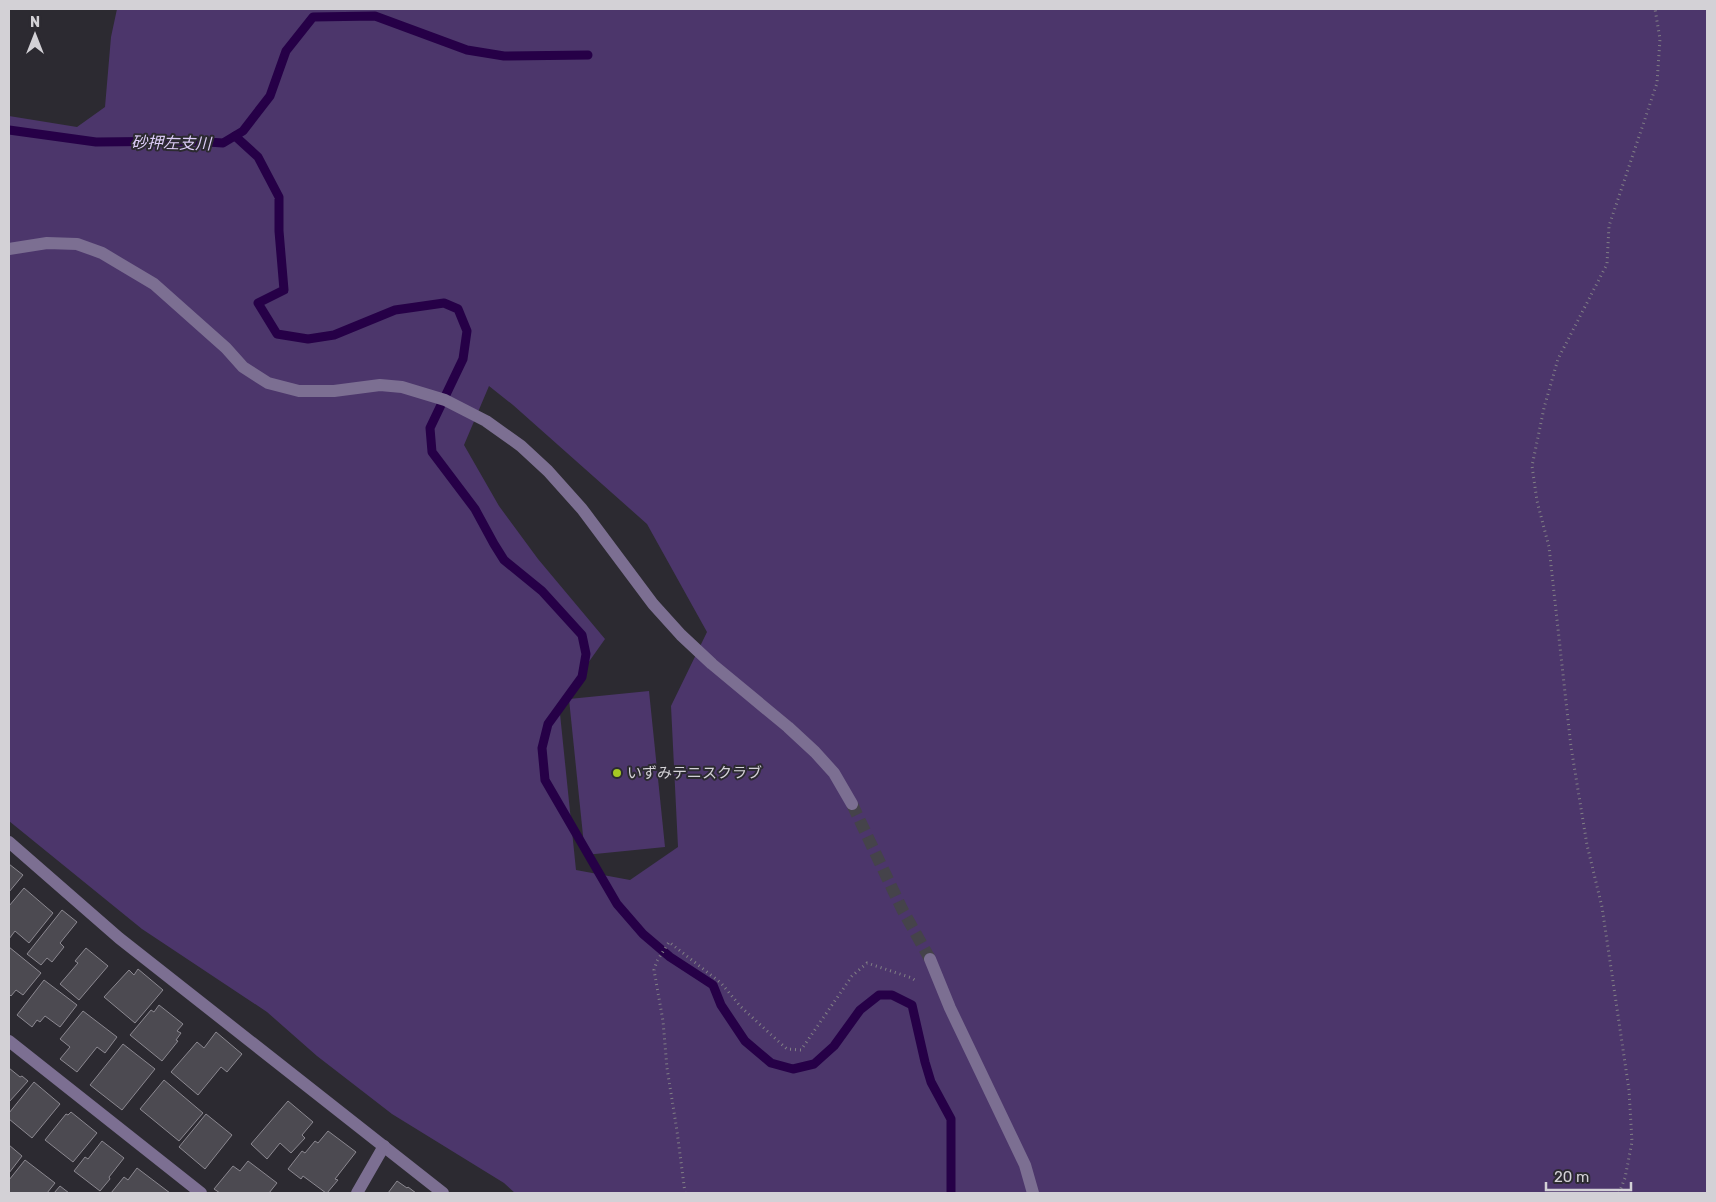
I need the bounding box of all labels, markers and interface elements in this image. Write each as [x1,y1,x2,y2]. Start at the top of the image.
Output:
north arrow [10,10,60,60]
text: N [30,14,40,31]
water label: 砂押左支川 [131,133,213,153]
place label: いずみテニスクラブ [627,764,762,782]
marker: いずみテニスクラブ [611,767,623,779]
scale bar [1546,1160,1631,1192]
text: 20 m [1554,1168,1589,1186]

